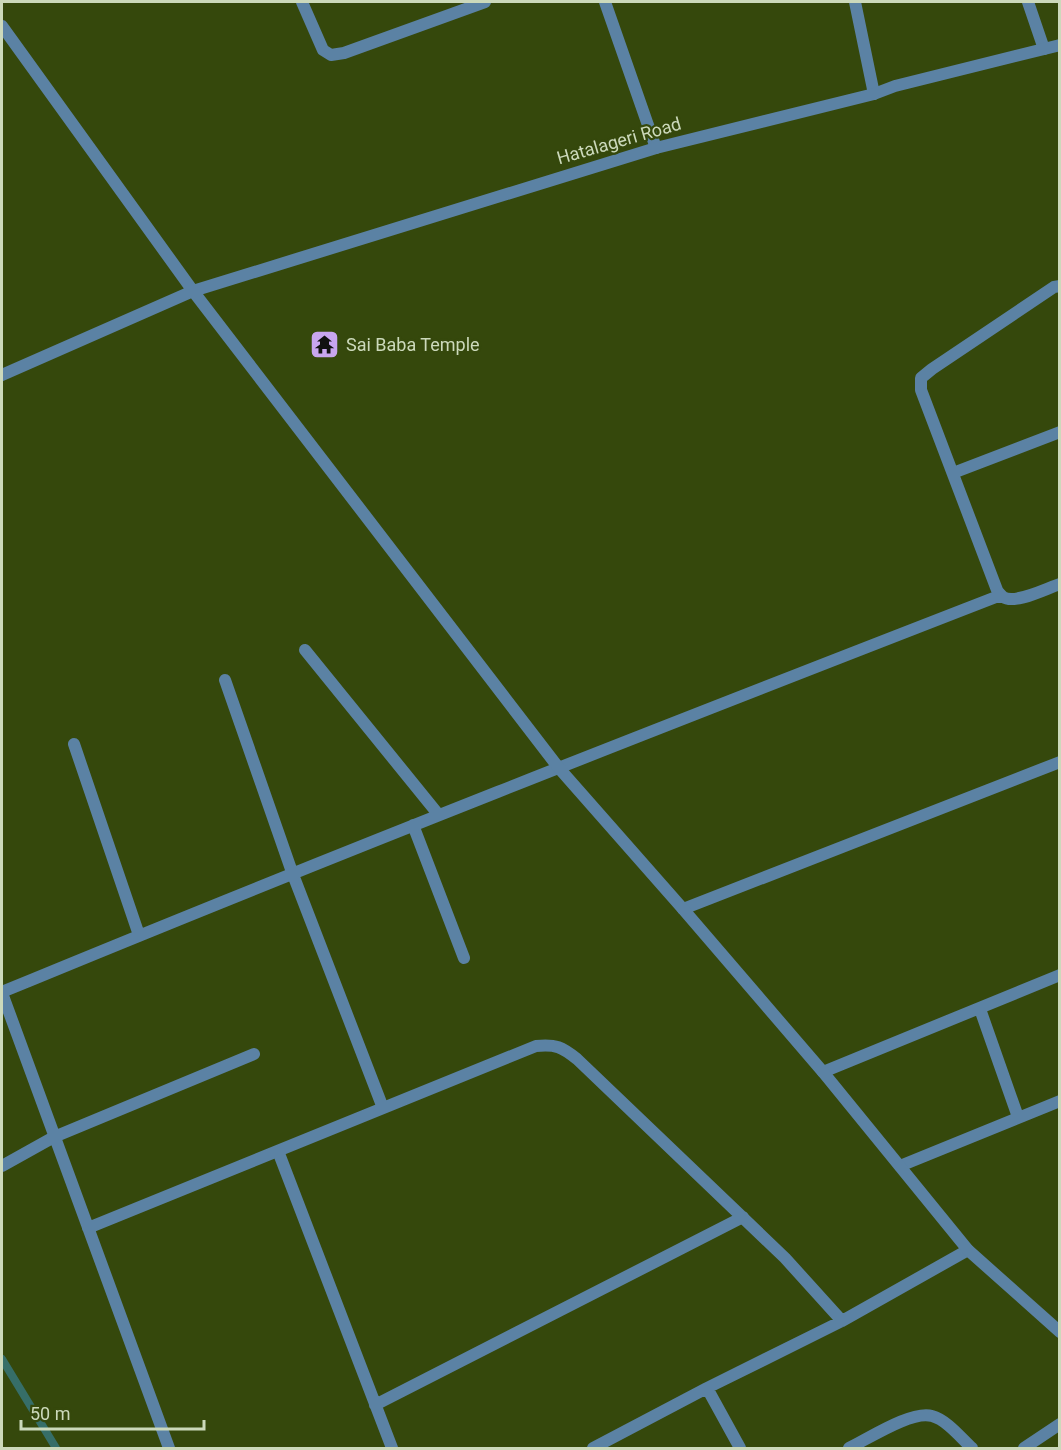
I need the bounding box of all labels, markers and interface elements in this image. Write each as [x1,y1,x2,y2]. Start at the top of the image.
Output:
street label: Hatalageri Road [554,113,683,168]
temple icon: Sai Baba Temple [309,329,341,361]
place label: Sai Baba Temple [346,334,480,355]
scale bar [21,1393,204,1431]
text: 50 m [30,1403,70,1424]

